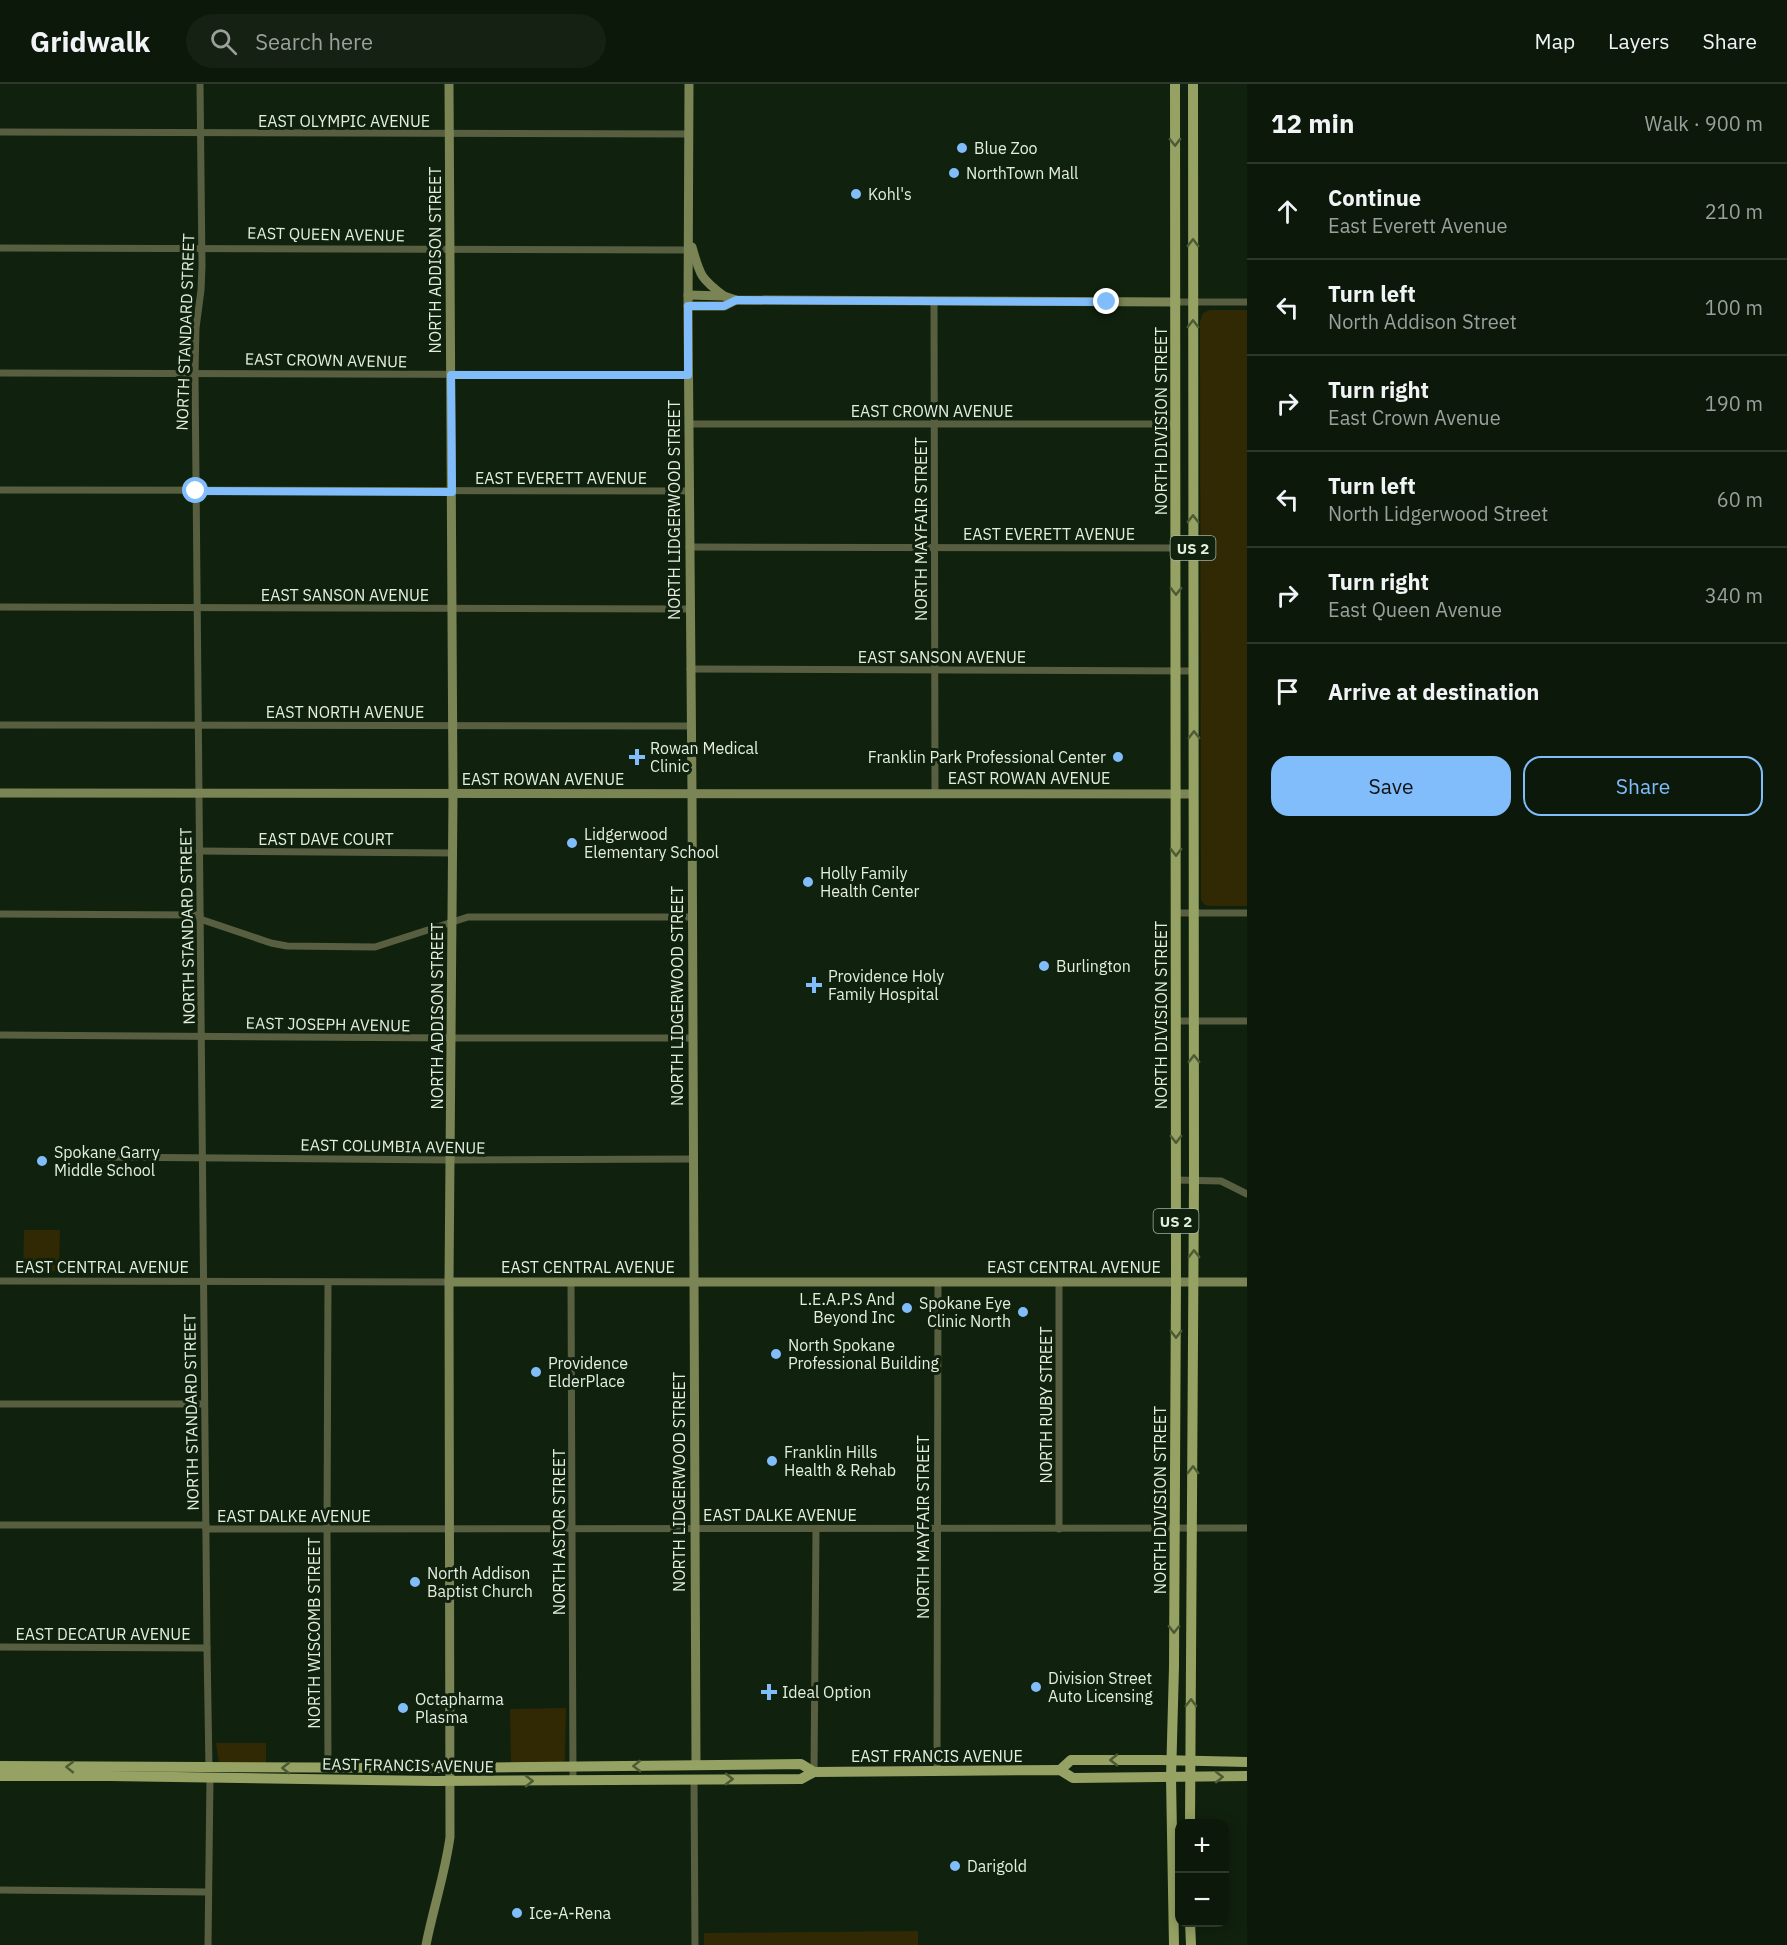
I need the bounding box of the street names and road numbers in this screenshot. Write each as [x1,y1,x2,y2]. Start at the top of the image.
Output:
street label: EAST OLYMPIC AVENUE [258,111,430,131]
street label: NORTH ADDISON STREET [425,167,445,353]
street label: EAST QUEEN AVENUE [247,223,405,245]
street label: NORTH STANDARD STREET [172,233,198,431]
street label: NORTH DIVISION STREET [1151,327,1171,515]
street label: EAST CROWN AVENUE [245,349,407,371]
street label: NORTH LIDGERWOOD STREET [664,400,684,620]
street label: EAST CROWN AVENUE [851,401,1013,421]
street label: NORTH MAYFAIR STREET [911,437,931,621]
street label: EAST EVERETT AVENUE [475,468,647,488]
street label: EAST EVERETT AVENUE [963,524,1135,544]
road number: US 2 [1170,536,1216,560]
street label: EAST SANSON AVENUE [261,585,429,605]
street label: EAST SANSON AVENUE [858,647,1026,667]
street label: EAST NORTH AVENUE [266,702,424,722]
street label: EAST ROWAN AVENUE [948,768,1110,788]
street label: EAST ROWAN AVENUE [462,769,624,789]
street label: NORTH STANDARD STREET [175,827,199,1025]
street label: EAST DAVE COURT [258,829,394,849]
street label: NORTH LIDGERWOOD STREET [667,886,687,1106]
street label: NORTH DIVISION STREET [1151,921,1171,1109]
street label: NORTH ADDISON STREET [427,923,447,1109]
street label: EAST JOSEPH AVENUE [246,1013,410,1035]
street label: EAST COLUMBIA AVENUE [300,1134,486,1158]
road number: US 2 [1154,1209,1198,1233]
street label: EAST CENTRAL AVENUE [15,1257,189,1277]
street label: EAST CENTRAL AVENUE [501,1257,675,1277]
street label: EAST CENTRAL AVENUE [987,1257,1161,1277]
street label: NORTH STANDARD STREET [179,1313,203,1511]
street label: NORTH RUBY STREET [1036,1326,1056,1484]
street label: NORTH LIDGERWOOD STREET [669,1372,689,1592]
street label: NORTH DIVISION STREET [1150,1406,1170,1594]
street label: NORTH MAYFAIR STREET [913,1435,933,1619]
street label: NORTH ASTOR STREET [549,1449,569,1615]
street label: EAST DALKE AVENUE [703,1505,857,1525]
street label: EAST DALKE AVENUE [217,1506,371,1526]
street label: NORTH WISCOMB STREET [304,1537,324,1729]
street label: EAST DECATUR AVENUE [16,1624,191,1644]
street label: EAST FRANCIS AVENUE [851,1746,1023,1766]
street label: EAST FRANCIS AVENUE [322,1754,494,1776]

